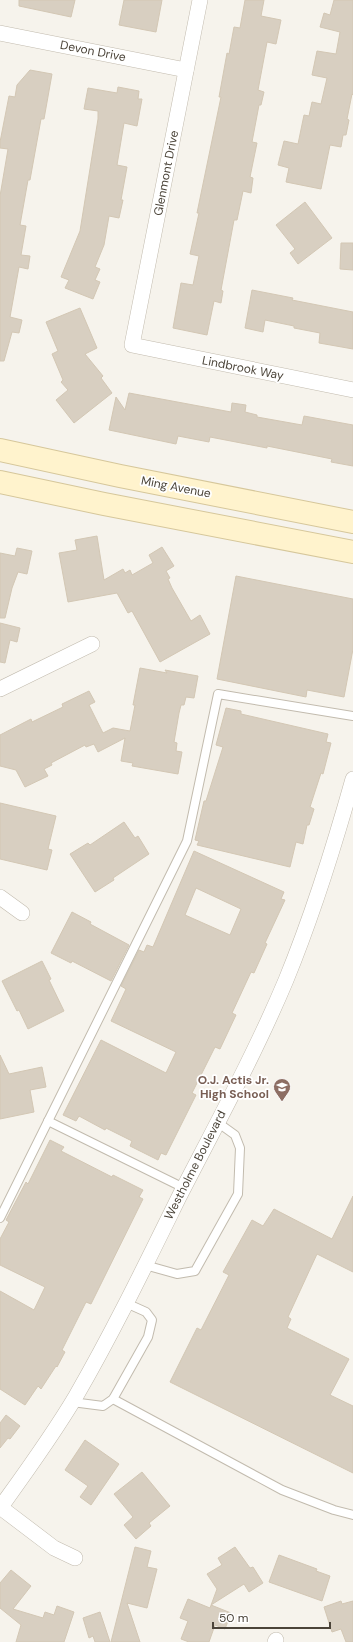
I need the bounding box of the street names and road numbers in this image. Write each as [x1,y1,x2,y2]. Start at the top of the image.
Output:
street label: Devon Drive [59,37,127,65]
street label: Glenmont Drive [150,129,182,217]
street label: Lindbrook Way [201,352,286,384]
street label: Ming Avenue [140,472,212,502]
street label: Westholme Boulevard [161,1108,229,1222]

